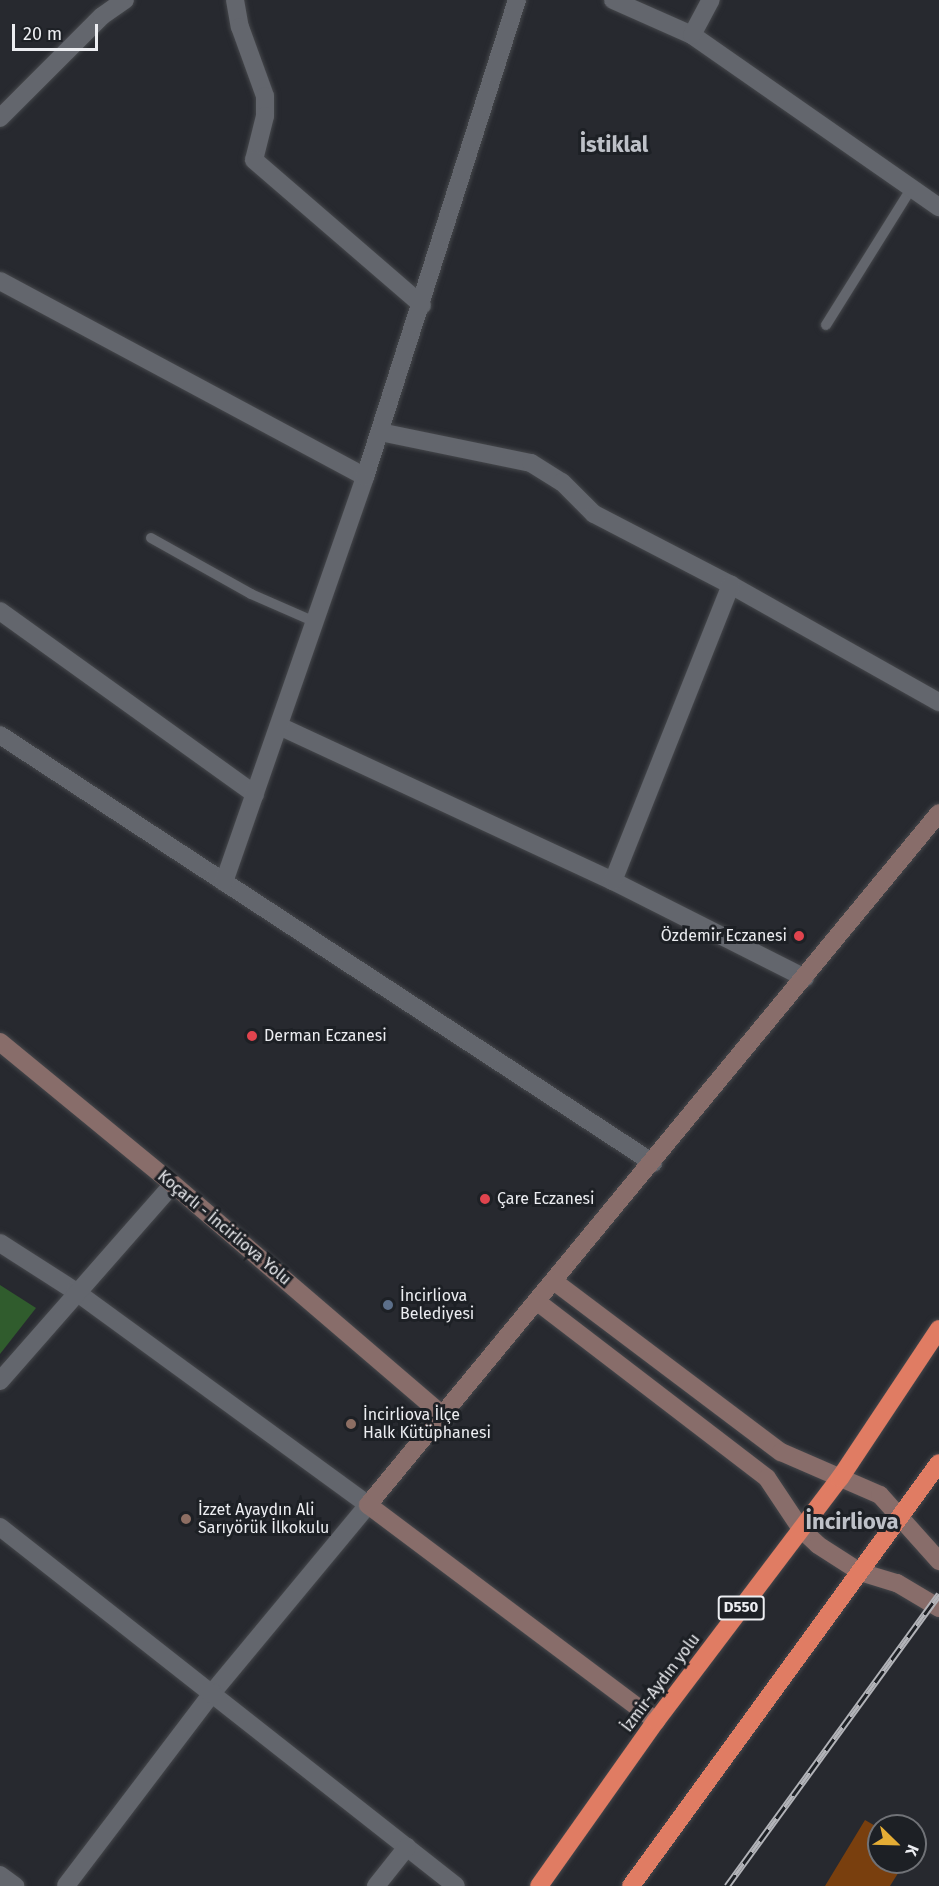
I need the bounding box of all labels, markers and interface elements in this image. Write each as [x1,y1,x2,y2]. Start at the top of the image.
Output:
scale bar [15,12,100,50]
text: 20 m [23,23,62,45]
district label: İstiklal [580,132,648,158]
place label: Özdemir Eczanesi [661,926,787,946]
marker: Özdemir Eczanesi [792,929,806,943]
place label: Derman Eczanesi [264,1026,387,1046]
marker: Derman Eczanesi [245,1029,259,1043]
street label: Koçarlı - İncirliova Yolu [154,1167,294,1289]
place label: Çare Eczanesi [497,1189,595,1209]
marker: Çare Eczanesi [478,1192,492,1206]
place label: İncirliova Belediyesi [400,1286,474,1324]
marker: İncirliova Belediyesi [381,1298,395,1312]
place label: İncirliova İlçe Halk Kütüphanesi [363,1405,491,1443]
marker: İncirliova İlçe Halk Kütüphanesi [344,1417,358,1431]
place label: İzzet Ayaydın Ali Sarıyörük İlkokulu [198,1500,329,1538]
district label: İncirliova [806,1509,898,1535]
marker: İzzet Ayaydın Ali Sarıyörük İlkokulu [179,1512,193,1526]
road number: D550 [717,1596,765,1620]
street label: İzmir-Aydın yolu [618,1630,704,1736]
north arrow [867,1814,927,1874]
text: K [901,1842,923,1859]

